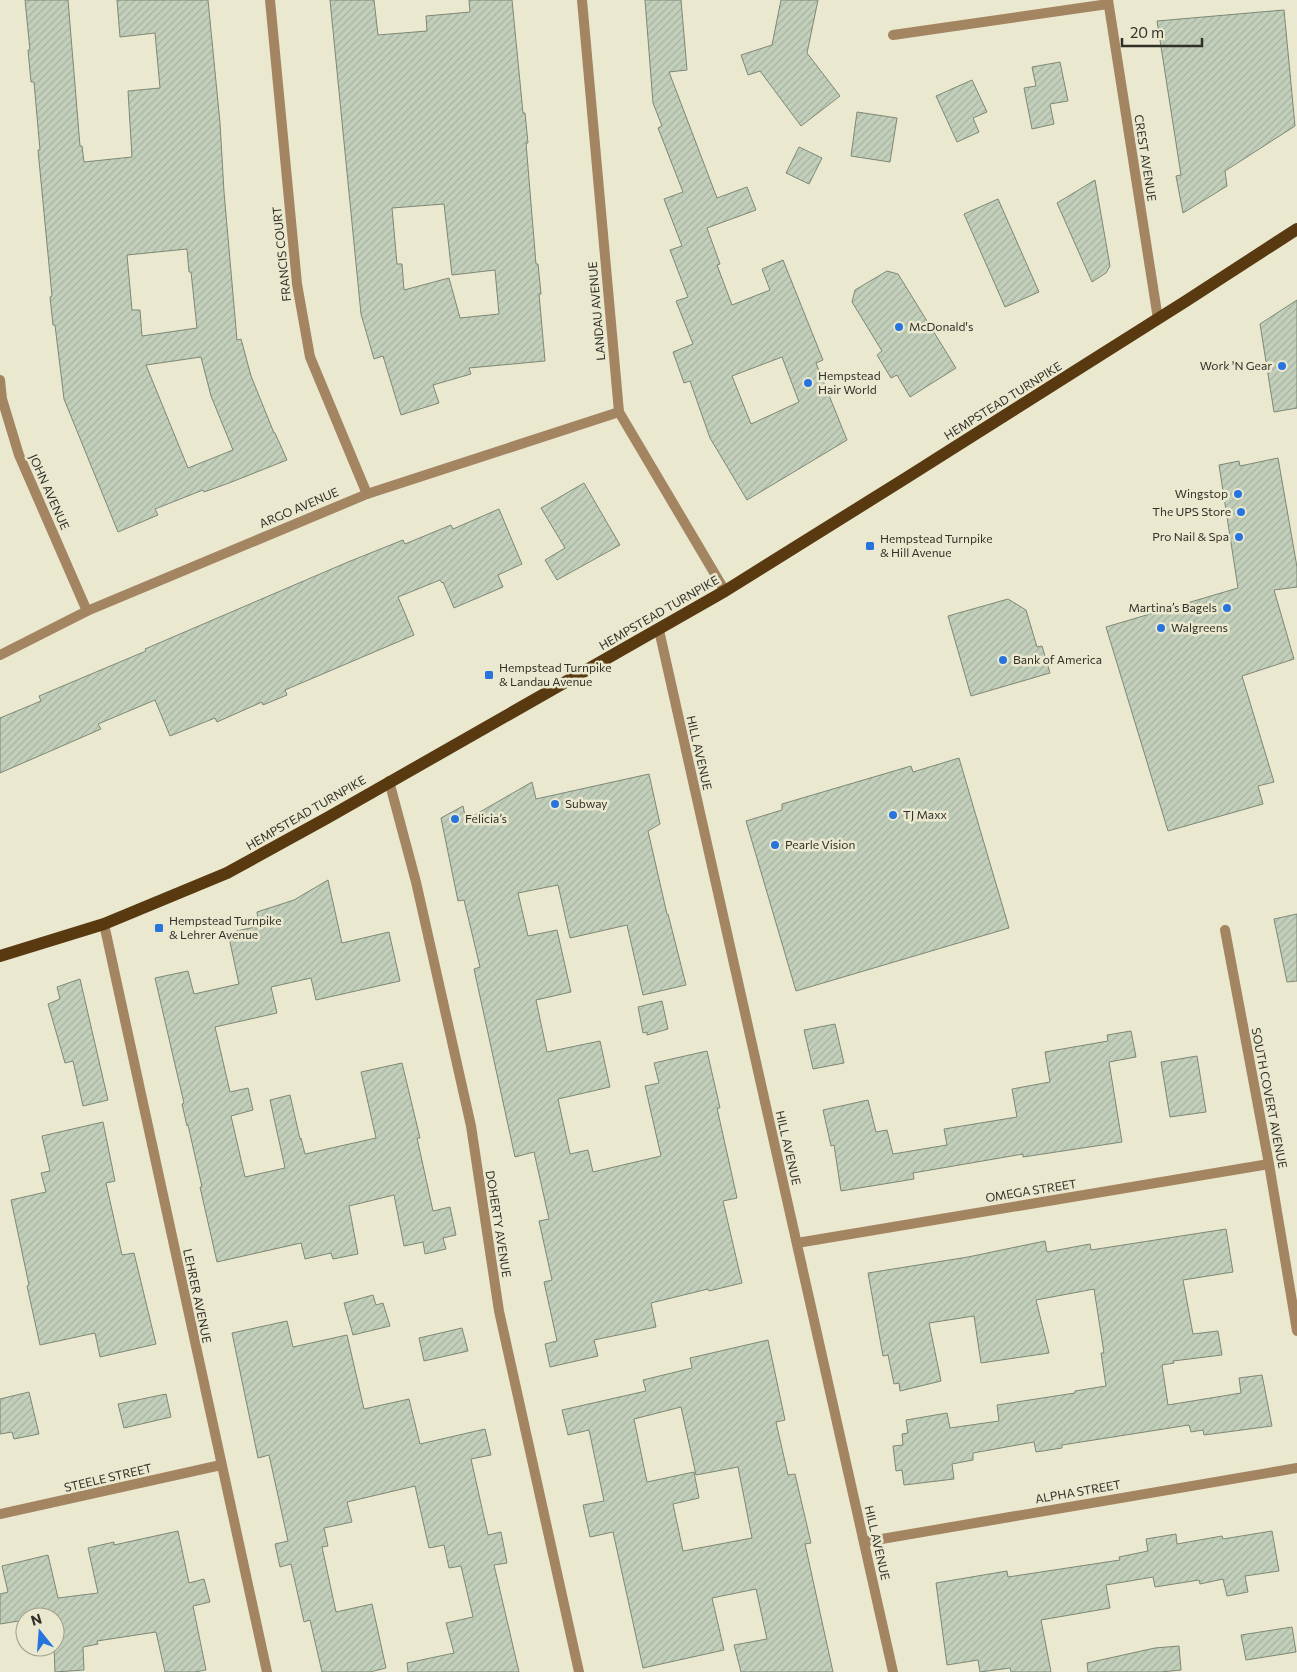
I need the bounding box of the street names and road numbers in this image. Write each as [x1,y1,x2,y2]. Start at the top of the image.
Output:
street label: CREST AVENUE [1132,113,1160,202]
street label: FRANCIS COURT [269,206,293,302]
street label: LANDAU AVENUE [585,261,607,361]
street label: HEMPSTEAD TURNPIKE [941,358,1064,442]
street label: JOHN AVENUE [26,452,73,532]
street label: ARGO AVENUE [257,484,340,530]
street label: HEMPSTEAD TURNPIKE [596,572,721,652]
street label: HILL AVENUE [685,714,715,791]
street label: HEMPSTEAD TURNPIKE [243,772,368,852]
street label: SOUTH COVERT AVENUE [1249,1026,1291,1169]
street label: HILL AVENUE [774,1109,804,1186]
street label: DOHERTY AVENUE [484,1169,514,1278]
street label: OMEGA STREET [984,1176,1078,1204]
street label: LEHRER AVENUE [181,1247,215,1344]
street label: STEELE STREET [63,1460,153,1494]
street label: ALPHA STREET [1034,1477,1122,1505]
street label: HILL AVENUE [863,1504,893,1581]

